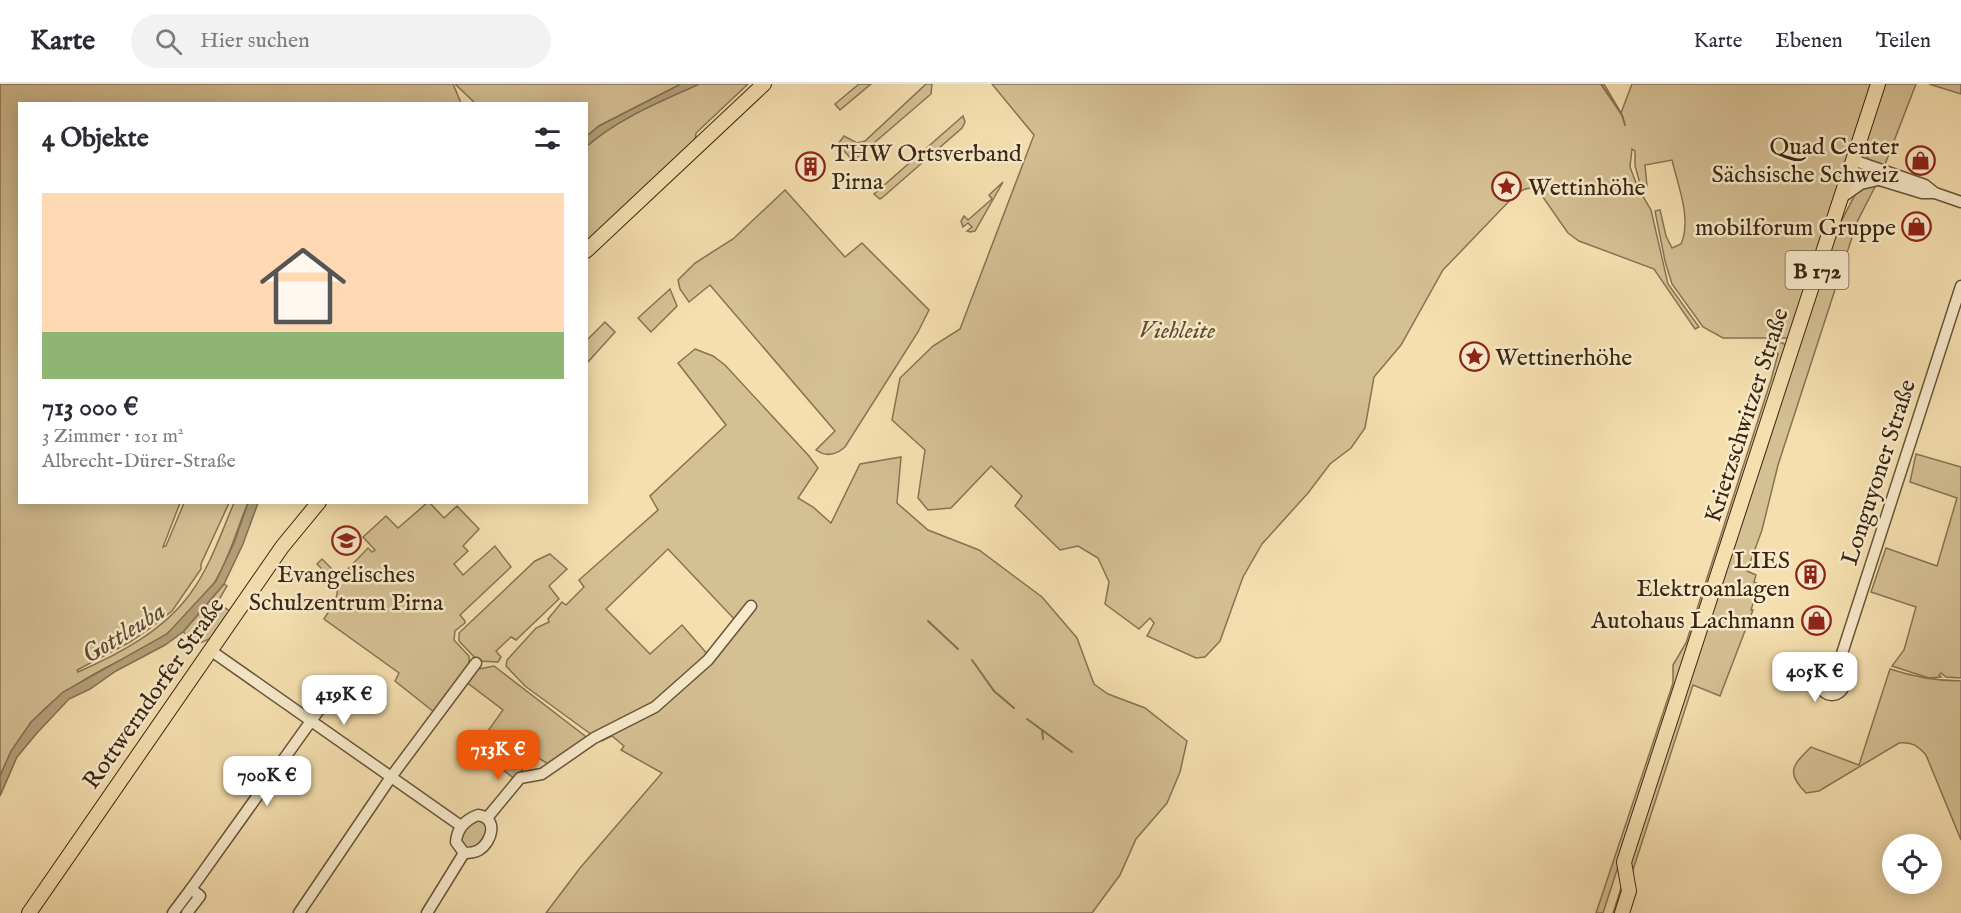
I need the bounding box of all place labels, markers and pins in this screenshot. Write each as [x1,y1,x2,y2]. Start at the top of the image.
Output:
place label: Quad Center Sächsische Schweiz [1711,132,1899,191]
place label: THW Ortsverband Pirna [831,139,1022,198]
shop icon: Quad Center Sächsische Schweiz [1904,144,1936,176]
building icon: THW Ortsverband Pirna [794,151,826,183]
place icon: Wettinhöhe [1491,171,1523,203]
place label: Wettinhöhe [1528,173,1646,204]
shop icon: mobilforum Gruppe [1901,211,1933,243]
place label: mobilforum Gruppe [1695,213,1896,244]
place icon: Wettinerhöhe [1458,341,1490,373]
place label: Wettinerhöhe [1495,343,1632,374]
school or university icon: Evangelisches Schulzentrum Pirna [330,525,362,557]
place label: LIES Elektroanlagen [1636,546,1790,605]
building icon: LIES Elektroanlagen [1795,558,1827,590]
place label: Evangelisches Schulzentrum Pirna [249,560,444,619]
shop icon: Autohaus Lachmann [1800,604,1832,636]
place label: Autohaus Lachmann [1590,606,1795,637]
pin: 405K € [1766,652,1864,703]
pin: 419K € [295,675,393,726]
pin: 713K € [449,730,547,781]
pin: 700K € [218,756,316,807]

